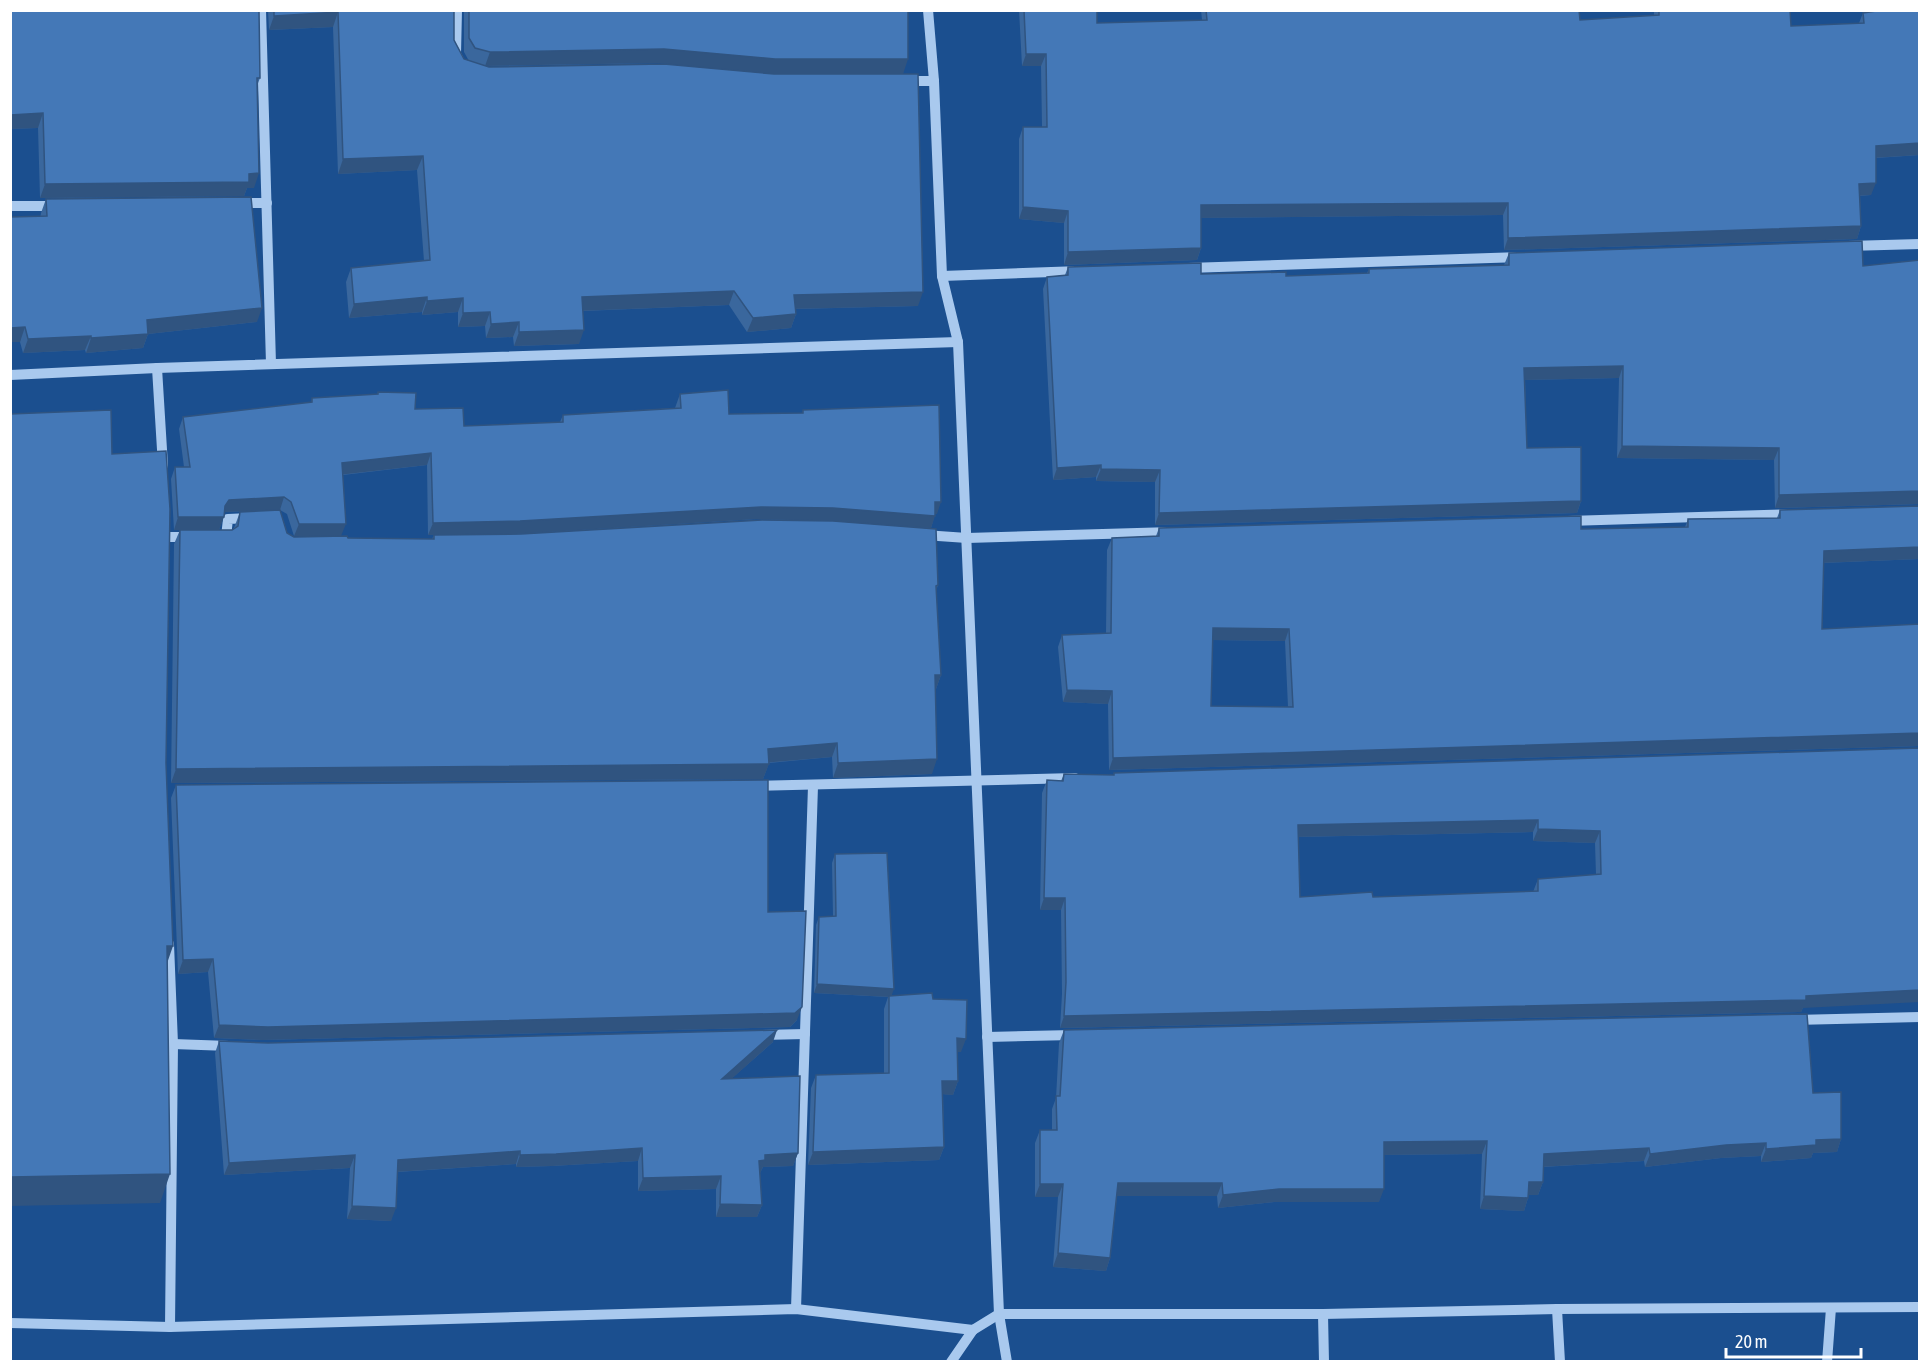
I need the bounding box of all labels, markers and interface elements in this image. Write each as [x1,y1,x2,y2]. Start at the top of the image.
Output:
scale bar [1726,1321,1861,1359]
text: 20 m [1735,1331,1767,1352]

